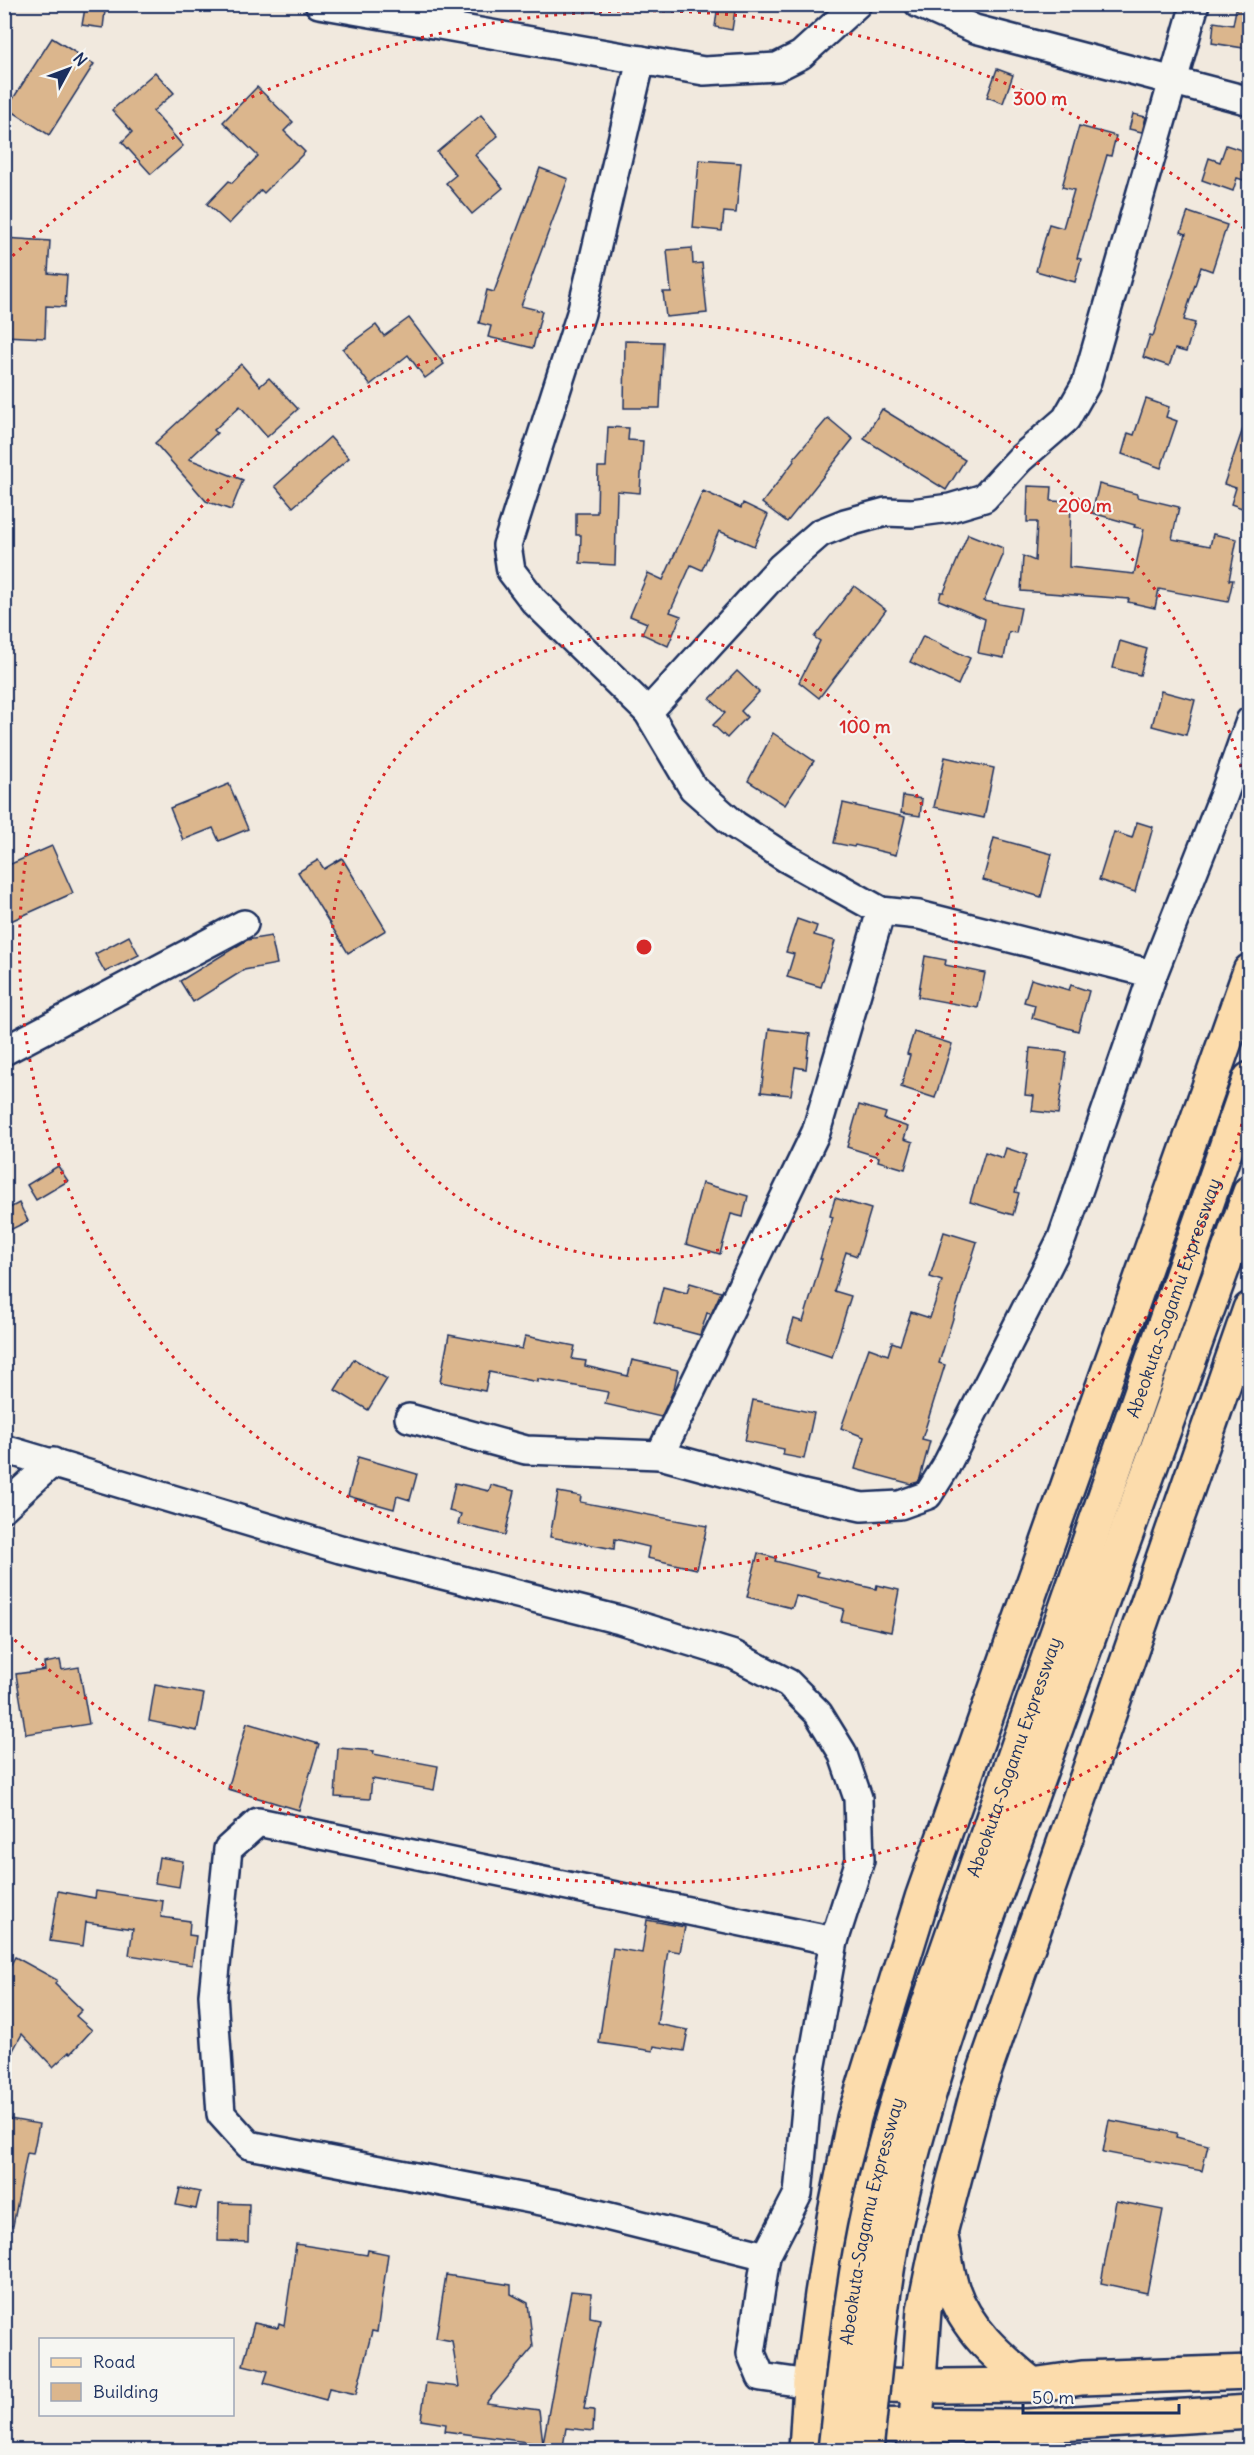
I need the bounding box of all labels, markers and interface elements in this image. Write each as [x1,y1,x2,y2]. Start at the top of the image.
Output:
north arrow [39,39,99,99]
text: N [69,48,91,70]
text: 300 m [1013,87,1067,110]
text: 200 m [1058,494,1112,517]
text: 100 m [840,715,891,738]
centre of rings [634,937,654,957]
street label: Abeokuta-Sagamu Expressway [1121,1175,1226,1421]
street label: Abeokuta-Sagamu Expressway [961,1634,1066,1880]
street label: Abeokuta-Sagamu Expressway [835,2095,909,2346]
legend [39,2338,234,2416]
text: Road [93,2350,136,2373]
scale bar [1023,2377,1179,2415]
text: Building [93,2380,158,2403]
text: 50 m [1032,2386,1074,2409]

